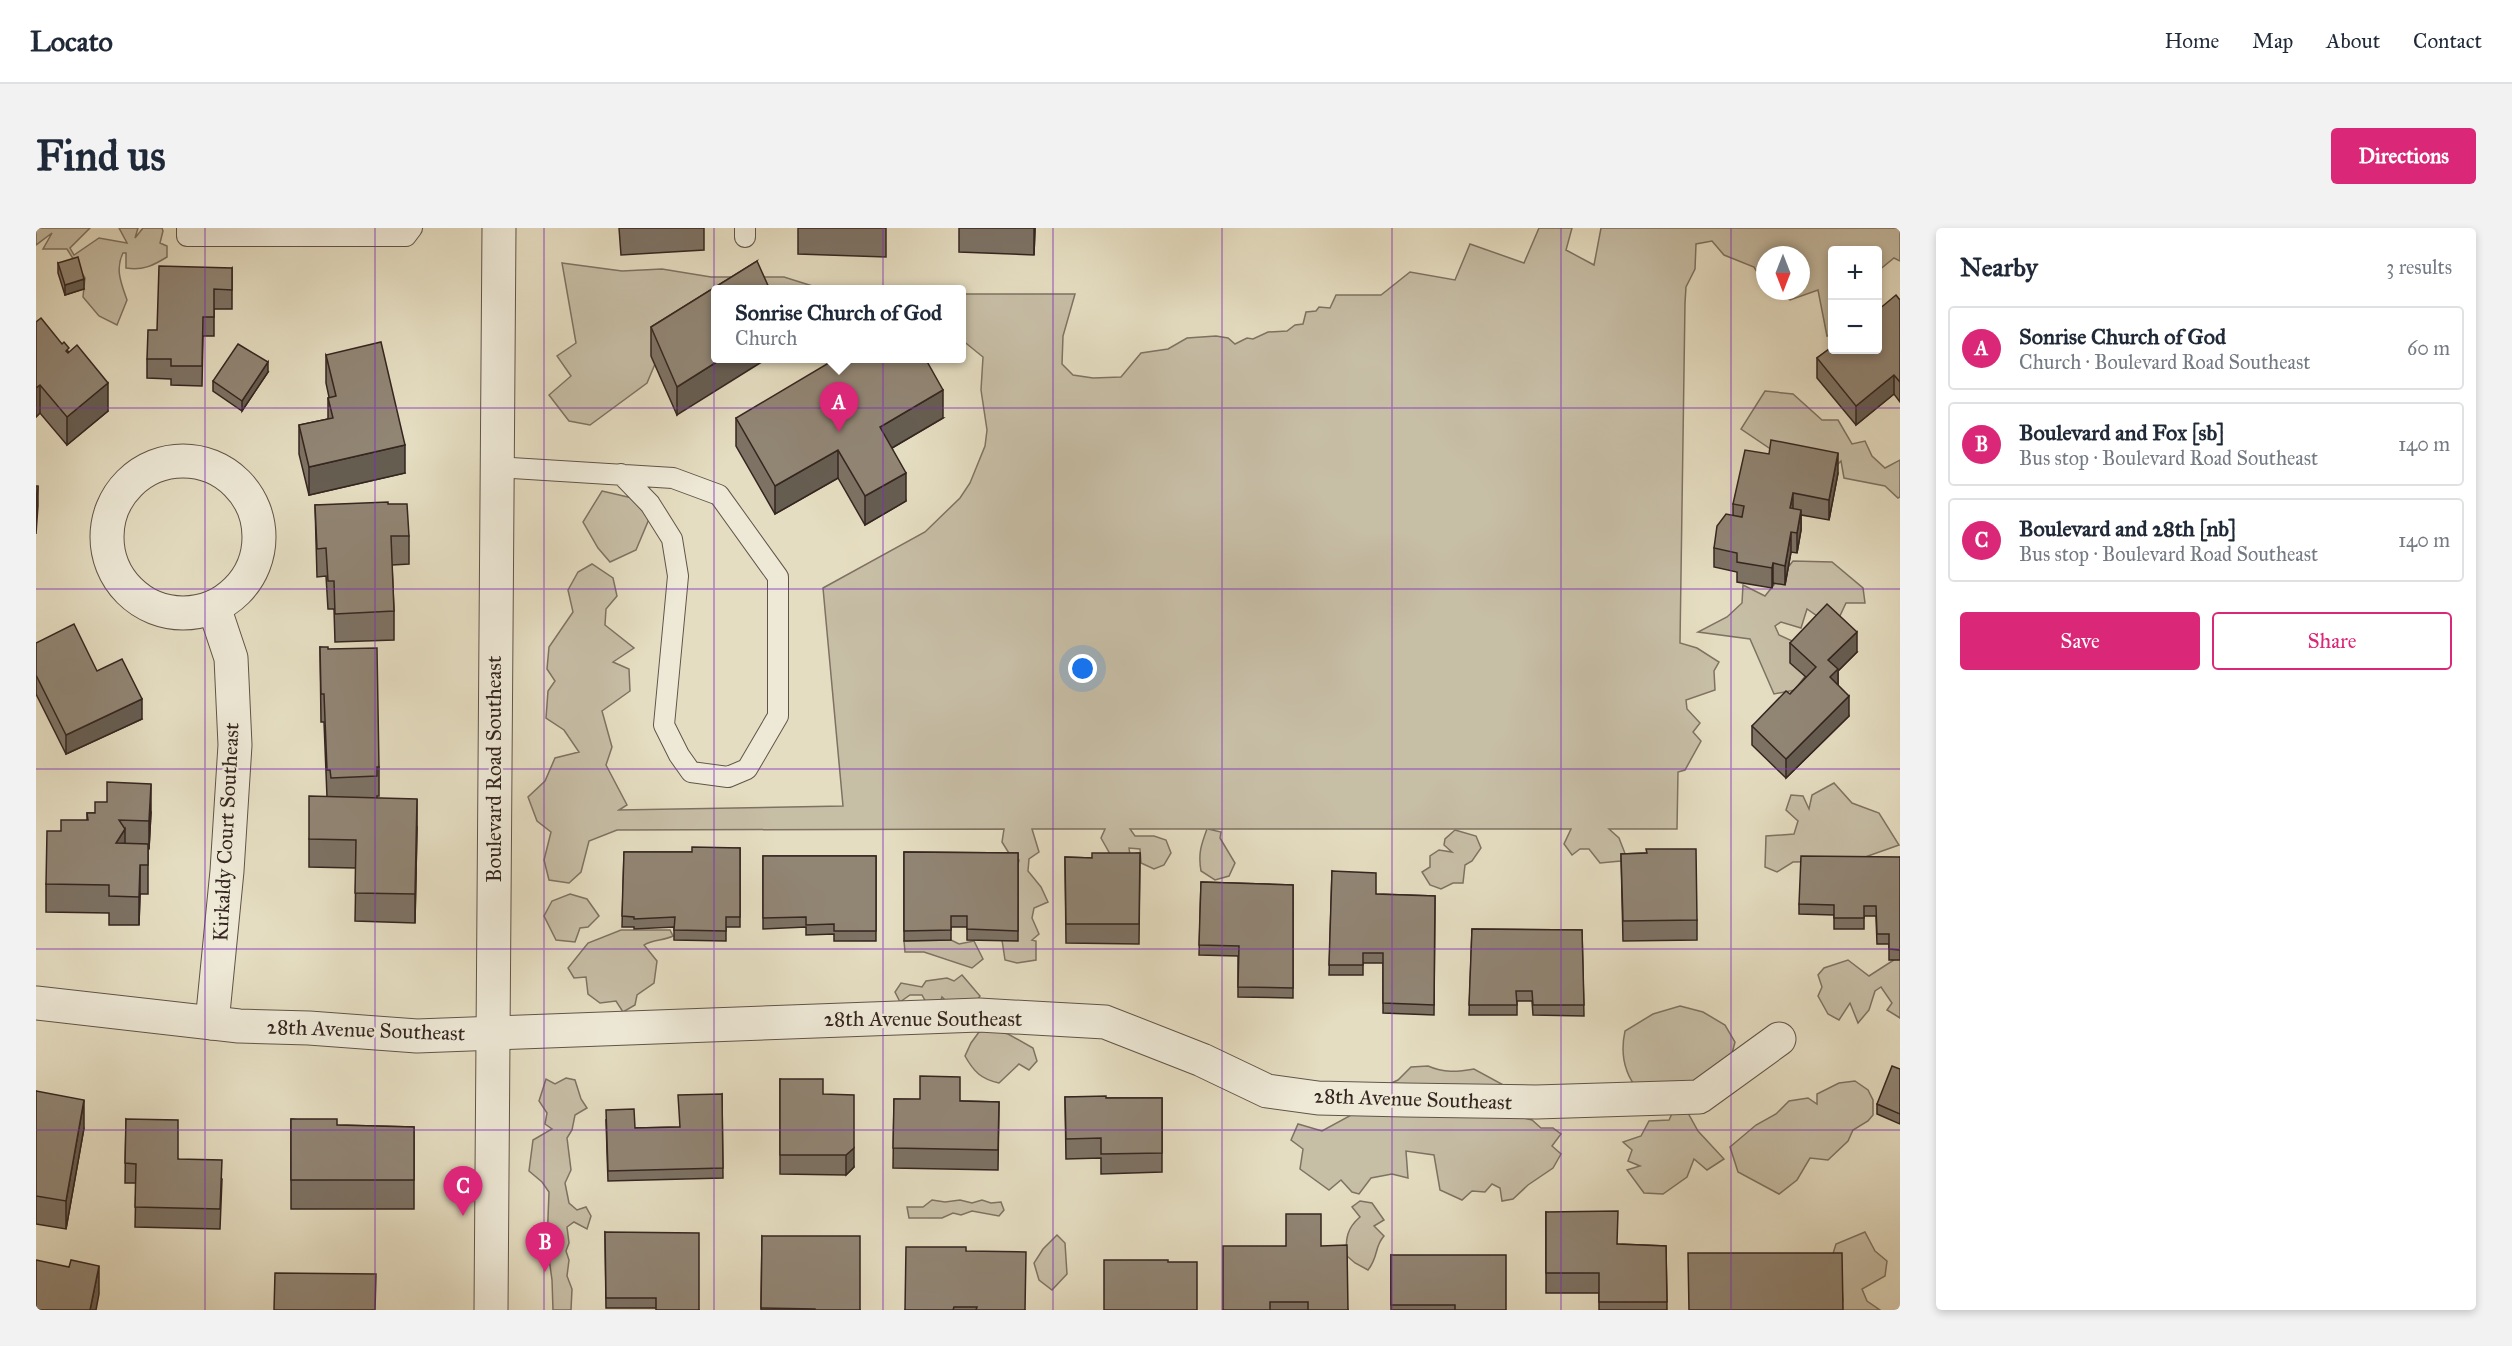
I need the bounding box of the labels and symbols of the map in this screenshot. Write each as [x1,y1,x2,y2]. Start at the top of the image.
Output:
north arrow [1756,246,1810,300]
pin: A [820,382,858,432]
your location [1068,654,1097,683]
street label: Boulevard Road Southeast [481,655,507,882]
street label: Kirkaldy Court Southeast [207,721,245,942]
street label: 28th Avenue Southeast [824,1006,1023,1032]
street label: 28th Avenue Southeast [266,1014,466,1046]
street label: 28th Avenue Southeast [1313,1083,1513,1115]
pin: C [444,1166,482,1216]
pin: B [526,1222,564,1272]

